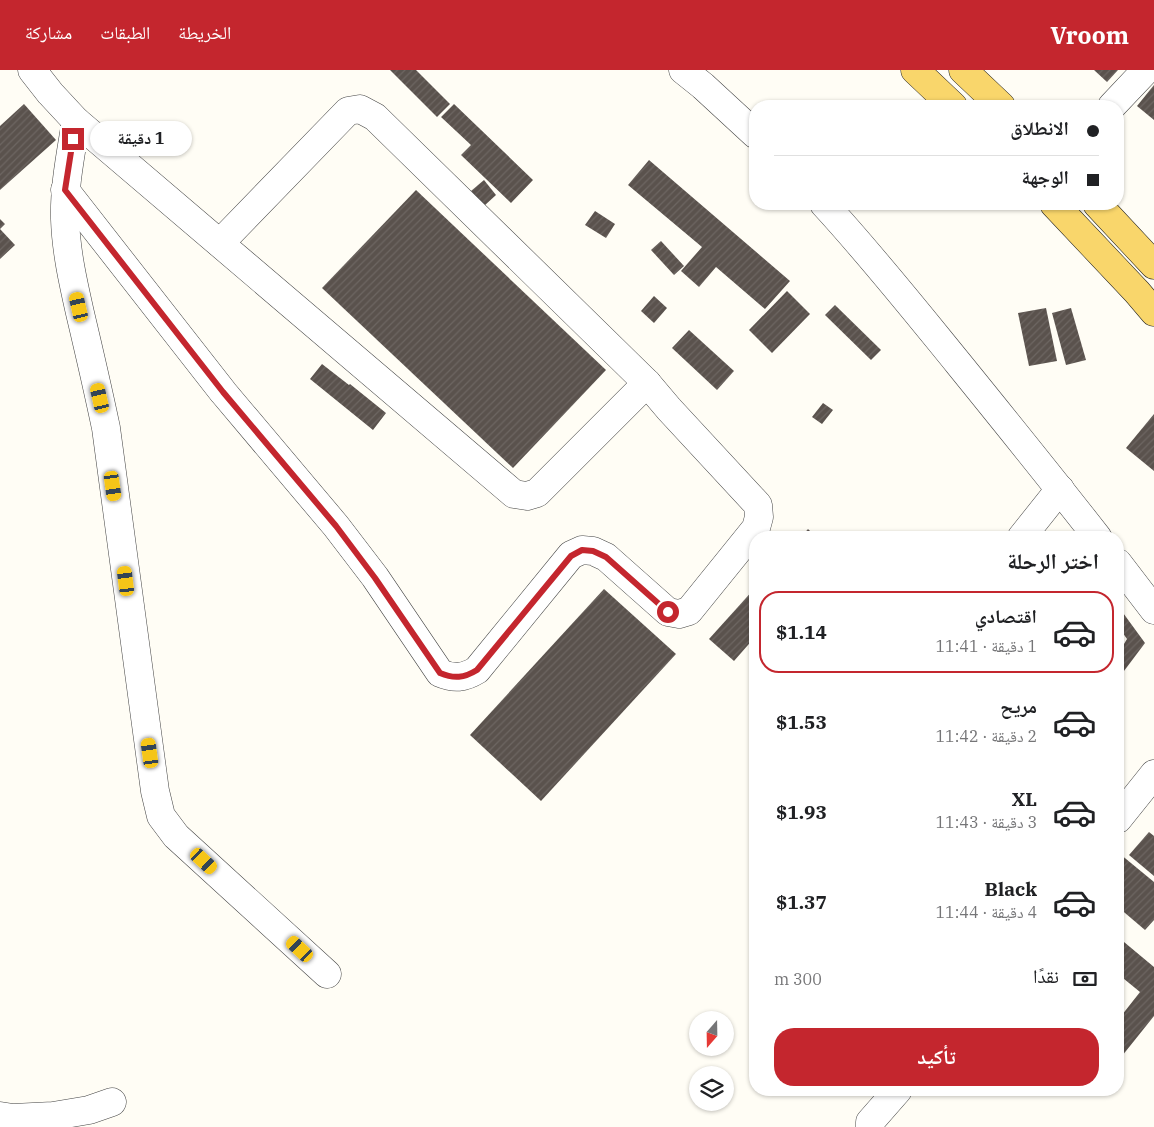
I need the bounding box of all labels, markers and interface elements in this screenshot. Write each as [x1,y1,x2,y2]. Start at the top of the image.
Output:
text: Vroom [1050,19,1129,51]
text: مشاركة [25,21,72,44]
text: الطبقات [100,21,150,44]
text: الخريطة [178,21,231,44]
text: الانطلاق [1010,116,1069,140]
callout: 1 دقيقة [90,122,193,156]
route end [62,128,84,150]
text: 1 دقيقة [118,128,164,148]
text: الوجهة [1021,165,1069,189]
car [68,291,89,323]
car [89,382,110,414]
car [103,470,122,502]
text: اختر الرحلة [1007,546,1099,575]
car [116,565,135,597]
route start [657,601,679,623]
text: اقتصادي [975,604,1037,628]
icon: car [1052,610,1097,655]
text: $1.14 [776,620,827,644]
text: 1 دقيقة · 11:41 [936,636,1037,656]
text: مريح [1000,694,1037,718]
icon: car [1052,700,1097,745]
text: $1.53 [776,710,827,734]
text: 2 دقيقة · 11:42 [936,726,1037,746]
car [140,737,159,769]
text: XL [1011,787,1037,811]
icon: car [1052,790,1097,835]
text: $1.93 [776,800,827,824]
text: 3 دقيقة · 11:43 [936,812,1037,832]
car [187,845,220,877]
text: Black [985,877,1037,901]
icon: car [1052,880,1097,925]
text: $1.37 [776,890,827,914]
text: 4 دقيقة · 11:44 [936,902,1037,922]
car [283,933,316,965]
text: نقدًا [1033,964,1059,988]
icon: cash [1071,965,1099,993]
text: 300 m [774,969,822,989]
north arrow [689,1011,734,1056]
map controls [689,1011,734,1111]
button: تأكيد [774,1028,1099,1086]
button: layers [689,1066,734,1111]

